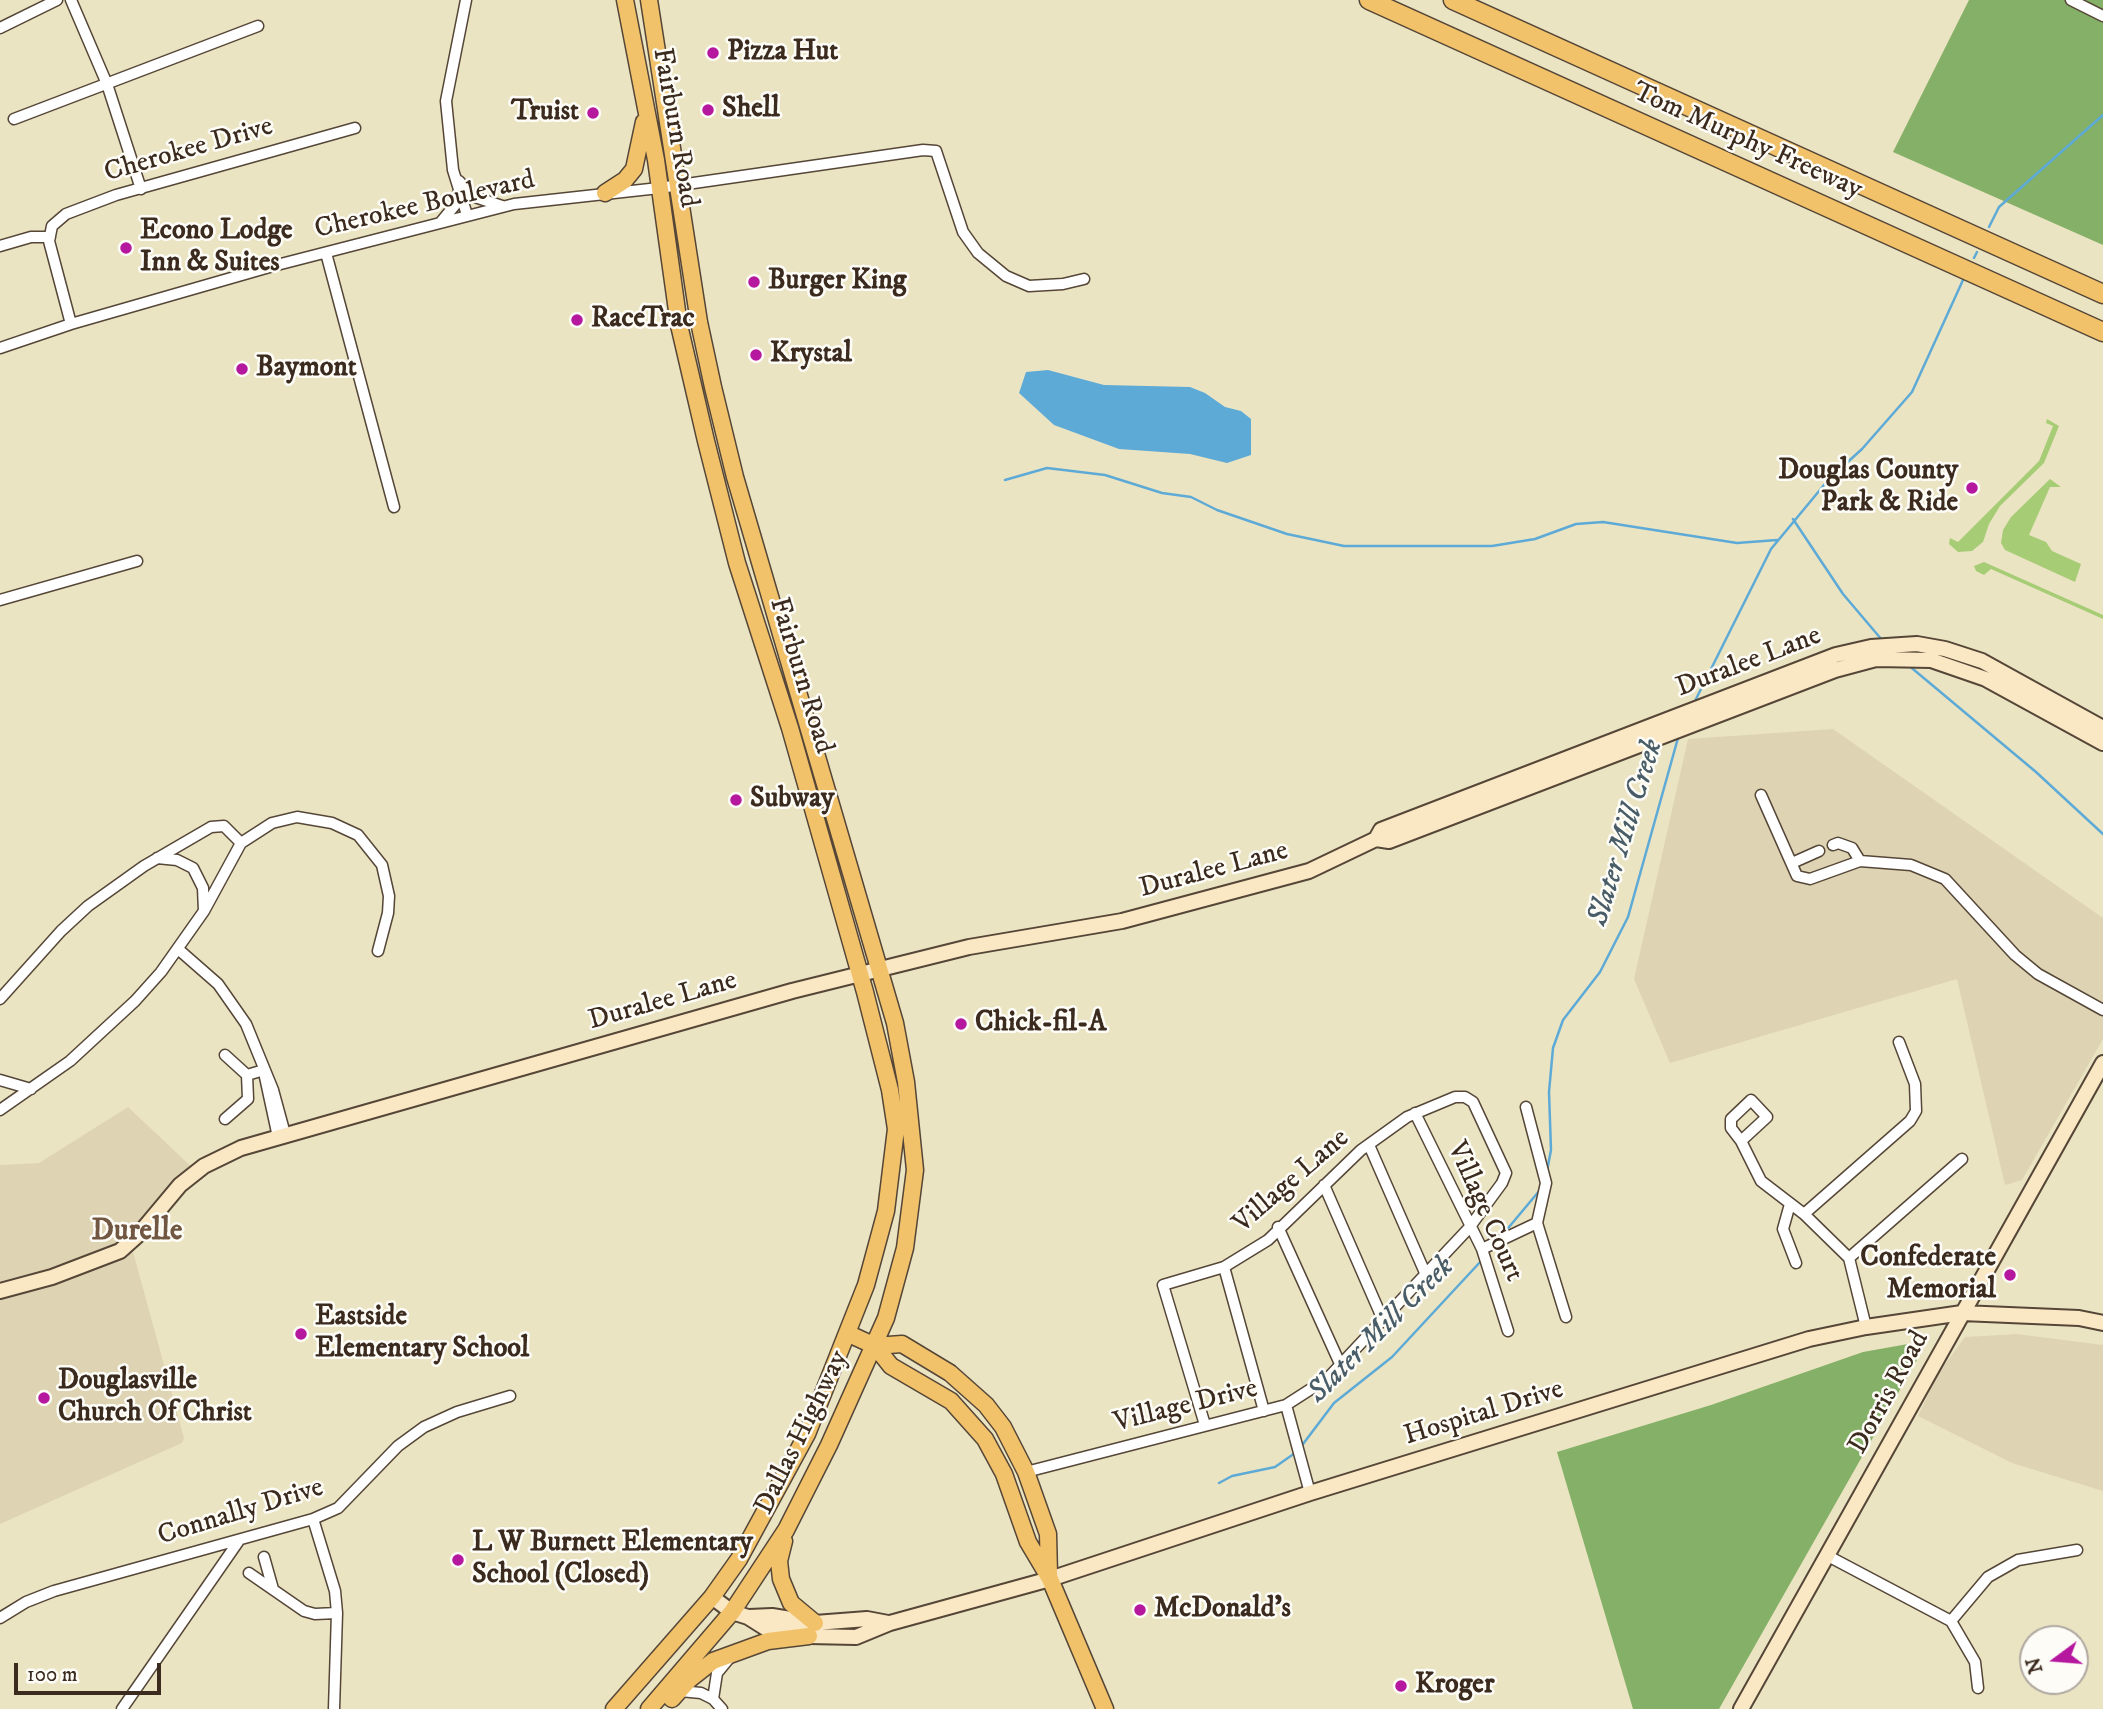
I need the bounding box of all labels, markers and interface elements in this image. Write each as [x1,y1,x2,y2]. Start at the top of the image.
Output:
place label: Pizza Hut [727,36,838,70]
marker: Pizza Hut [705,45,721,61]
street label: Fairburn Road [643,46,705,210]
street label: Tom Murphy Freeway [1627,76,1867,208]
place label: Shell [722,93,780,127]
place label: Truist [511,96,579,130]
marker: Shell [700,102,716,118]
marker: Truist [585,105,601,121]
street label: Cherokee Drive [101,111,277,191]
street label: Cherokee Boulevard [312,164,538,248]
place label: Econo Lodge Inn & Suites [140,215,293,281]
marker: Econo Lodge Inn & Suites [118,240,134,256]
place label: Burger King [768,265,906,299]
marker: Burger King [746,274,762,290]
place label: RaceTrac [591,303,695,337]
marker: RaceTrac [569,312,585,328]
place label: Krystal [770,338,852,372]
marker: Krystal [748,347,764,363]
place label: Baymont [256,352,357,386]
marker: Baymont [234,361,250,377]
place label: Douglas County Park & Ride [1778,455,1958,521]
marker: Douglas County Park & Ride [1964,480,1980,496]
street label: Fairburn Road [760,594,840,758]
street label: Duralee Lane [1672,620,1826,706]
water label: Slater Mill Creek [1582,736,1672,930]
place label: Subway [750,783,834,817]
marker: Subway [728,792,744,808]
street label: Duralee Lane [1136,835,1292,907]
street label: Duralee Lane [585,965,741,1039]
place label: Chick-fil-A [975,1007,1106,1041]
marker: Chick-fil-A [953,1016,969,1032]
street label: Village Lane [1227,1122,1357,1242]
street label: Village Court [1438,1137,1530,1287]
district label: Durelle [92,1215,182,1251]
place label: Confederate Memorial [1860,1242,1996,1308]
water label: Slater Mill Creek [1301,1250,1463,1412]
marker: Confederate Memorial [2002,1267,2018,1283]
place label: Eastside Elementary School [315,1301,529,1367]
street label: Dorris Road [1842,1325,1938,1461]
marker: Eastside Elementary School [293,1326,309,1342]
street label: Dallas Highway [749,1345,857,1521]
place label: Douglasville Church Of Christ [58,1365,252,1431]
street label: Village Drive [1111,1373,1261,1441]
street label: Hospital Drive [1400,1374,1568,1454]
marker: Douglasville Church Of Christ [36,1390,52,1406]
street label: Connally Drive [154,1472,328,1554]
place label: L W Burnett Elementary School (Closed) [472,1527,753,1593]
marker: L W Burnett Elementary School (Closed) [450,1552,466,1568]
place label: McDonald's [1154,1593,1291,1627]
marker: McDonald's [1132,1602,1148,1618]
north arrow [2019,1625,2089,1695]
scale bar [18,1650,164,1694]
text: N [2022,1655,2048,1676]
text: 100 m [27,1662,78,1688]
place label: Kroger [1415,1669,1494,1703]
marker: Kroger [1393,1678,1409,1694]

